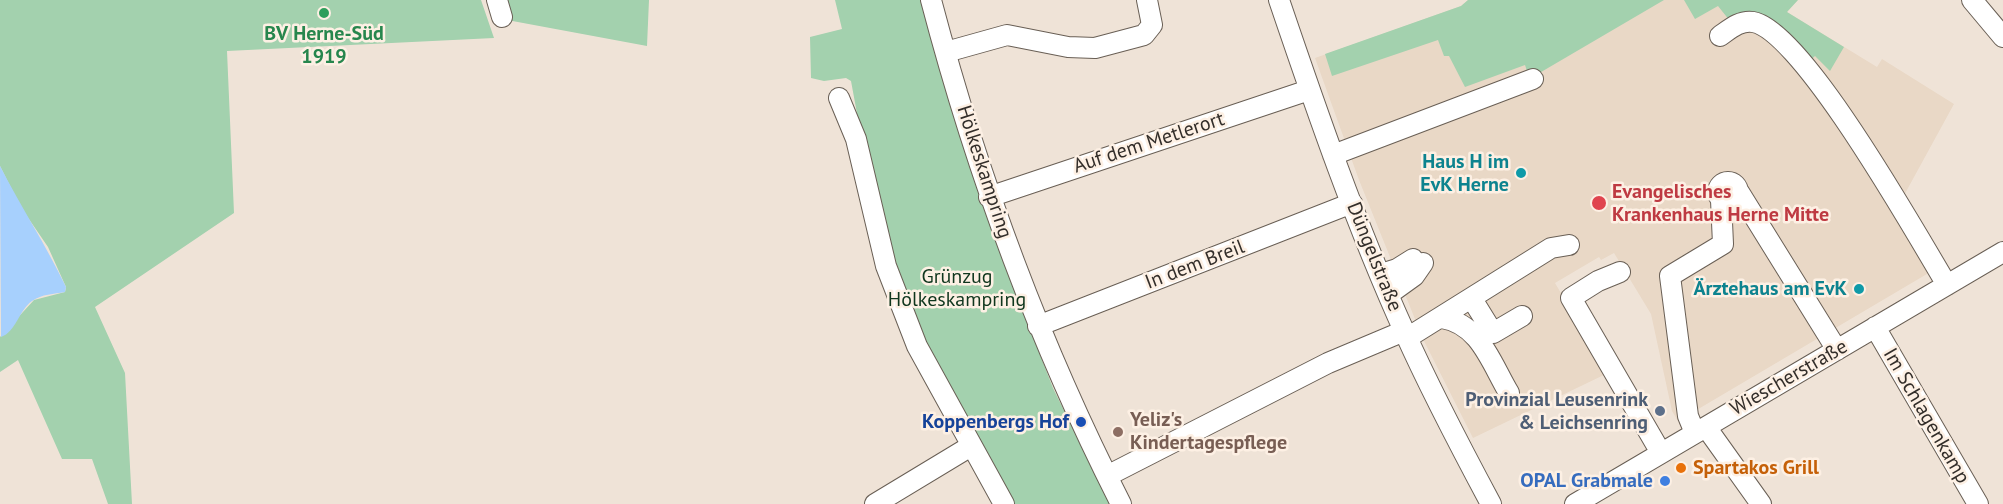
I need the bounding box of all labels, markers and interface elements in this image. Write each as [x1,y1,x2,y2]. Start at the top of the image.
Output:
marker: BV Herne-Süd 1919 [317,6,331,20]
place label: BV Herne-Süd 1919 [264,22,384,69]
street label: Hölkeskampring [951,103,1017,241]
street label: Auf dem Metlerort [1071,107,1227,179]
place label: Haus H im EvK Herne [1420,150,1509,197]
marker: Haus H im EvK Herne [1514,166,1528,180]
place label: Evangelisches Krankenhaus Herne Mitte [1612,180,1829,227]
marker: Evangelisches Krankenhaus Herne Mitte [1590,194,1608,212]
street label: Düngelstraße [1341,199,1407,315]
street label: In dem Breil [1142,235,1248,295]
park label: Grünzug Hölkeskampring [888,265,1026,312]
place label: Ärztehaus am EvK [1693,277,1847,301]
marker: Ärztehaus am EvK [1852,282,1866,296]
street label: Wiescherstraße [1726,335,1852,421]
street label: Im Schlagenkamp [1878,344,1974,488]
place label: Provinzial Leusenrink & Leichsenring [1465,388,1648,435]
marker: Provinzial Leusenrink & Leichsenring [1653,404,1667,418]
place label: Yeliz's Kindertagespflege [1130,408,1287,455]
place label: Koppenbergs Hof [922,410,1069,434]
marker: Koppenbergs Hof [1074,415,1088,429]
marker: Yeliz's Kindertagespflege [1111,425,1125,439]
place label: Spartakos Grill [1693,456,1819,480]
marker: Spartakos Grill [1674,461,1688,475]
place label: OPAL Grabmale [1520,469,1653,493]
marker: OPAL Grabmale [1658,474,1672,488]

